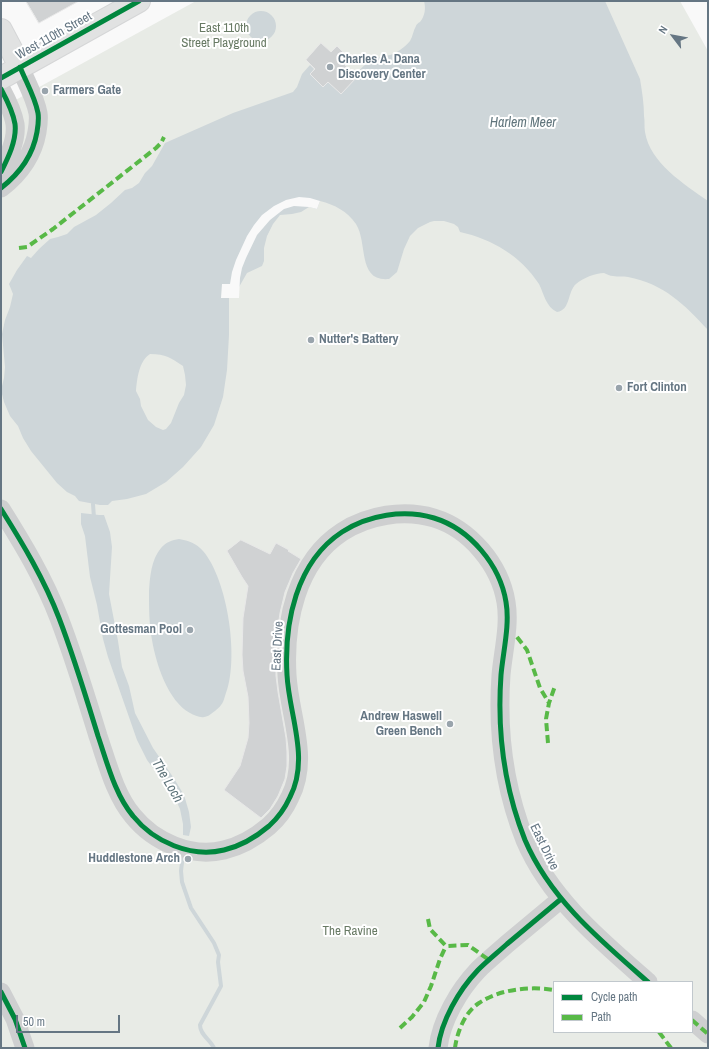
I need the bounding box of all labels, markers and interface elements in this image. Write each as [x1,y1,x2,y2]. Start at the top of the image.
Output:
street label: West 110th Street [13,9,95,63]
north arrow [653,16,693,56]
park label: East 110th Street Playground [181,21,267,52]
text: N [655,23,670,36]
place label: Charles A. Dana Discovery Center [338,52,426,83]
marker: Charles A. Dana Discovery Center [325,62,335,72]
place label: Farmers Gate [53,83,121,99]
marker: Farmers Gate [40,86,50,96]
water label: Harlem Meer [490,115,556,131]
place label: Nutter's Battery [319,332,399,348]
marker: Nutter's Battery [306,335,316,345]
place label: Fort Clinton [627,380,687,396]
marker: Fort Clinton [614,383,624,393]
street label: East Drive [269,621,287,671]
place label: Gottesman Pool [100,622,182,638]
marker: Gottesman Pool [185,625,195,635]
place label: Andrew Haswell Green Bench [360,709,442,740]
marker: Andrew Haswell Green Bench [445,719,455,729]
water label: The Loch [148,756,186,806]
street label: East Drive [526,821,562,873]
place label: Huddlestone Arch [88,851,180,867]
marker: Huddlestone Arch [183,854,193,864]
park label: The Ravine [322,924,378,940]
legend [553,981,693,1033]
text: Cycle path [591,989,638,1005]
scale bar [18,1007,122,1033]
text: Path [591,1009,611,1025]
text: 50 m [23,1014,45,1030]

